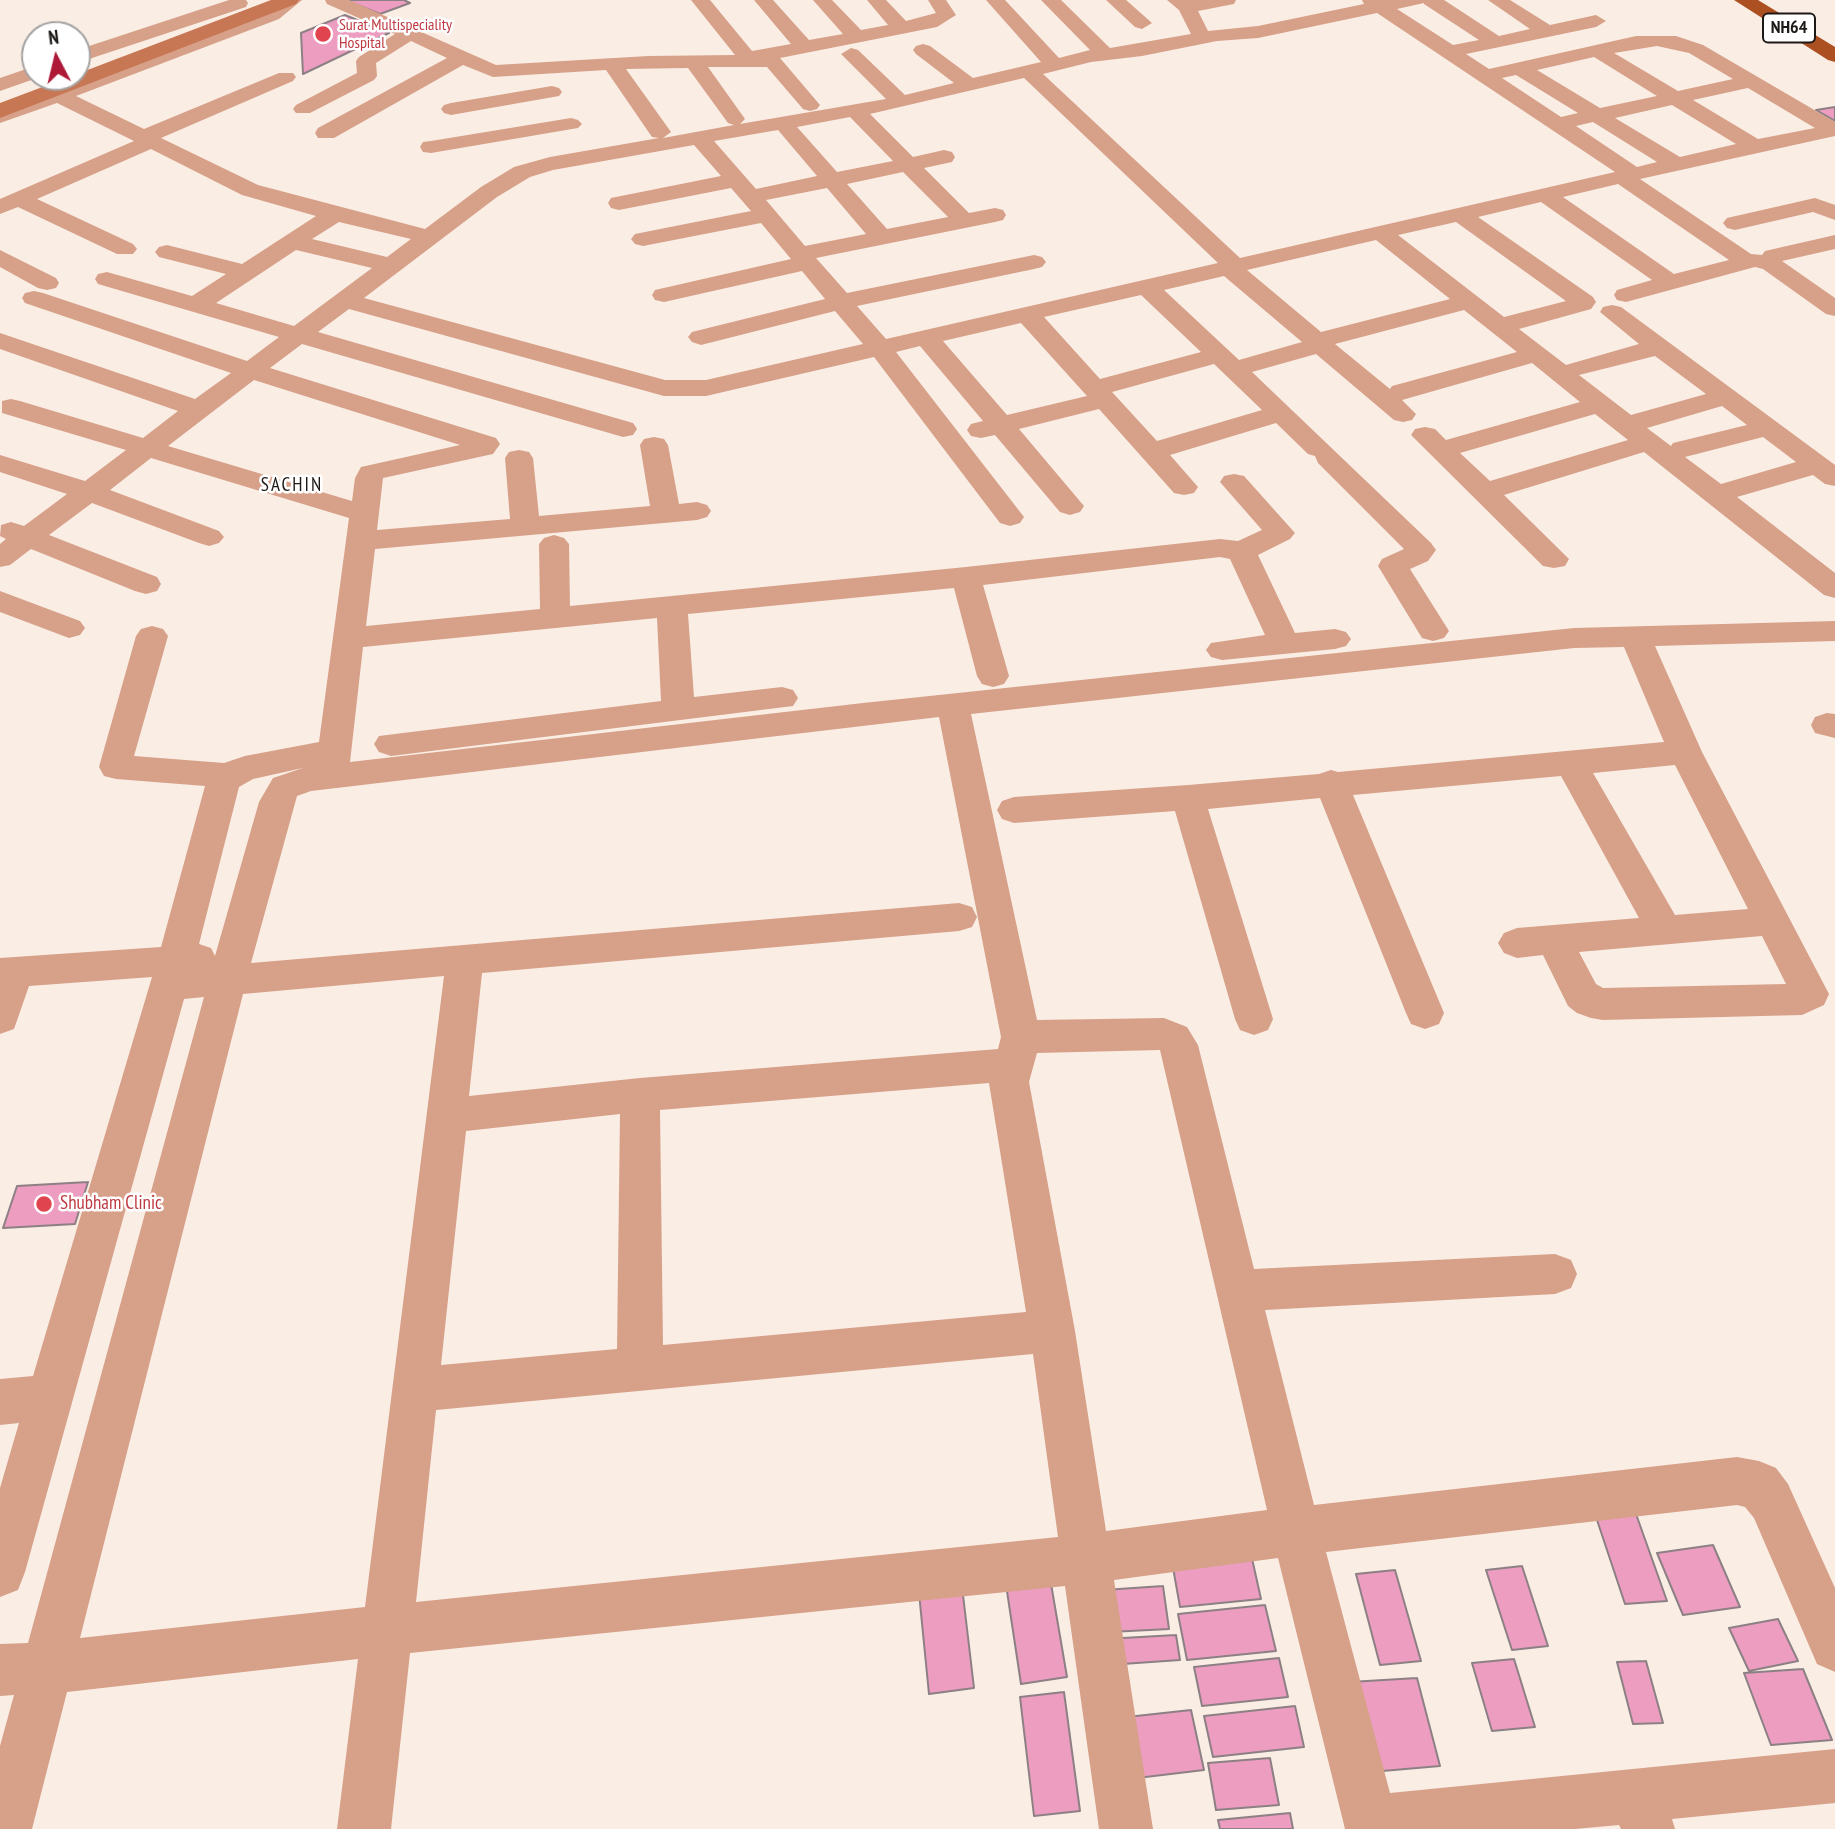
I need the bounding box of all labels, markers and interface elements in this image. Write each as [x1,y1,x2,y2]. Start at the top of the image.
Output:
road number: NH64 [1763,13,1815,42]
place label: Surat Multispeciality Hospital [339,15,452,53]
north arrow [21,21,91,91]
marker: Surat Multispeciality Hospital [313,24,333,44]
text: N [47,25,60,50]
district label: SACHIN [262,475,322,497]
place label: Shubham Clinic [60,1193,162,1215]
marker: Shubham Clinic [34,1194,54,1214]

